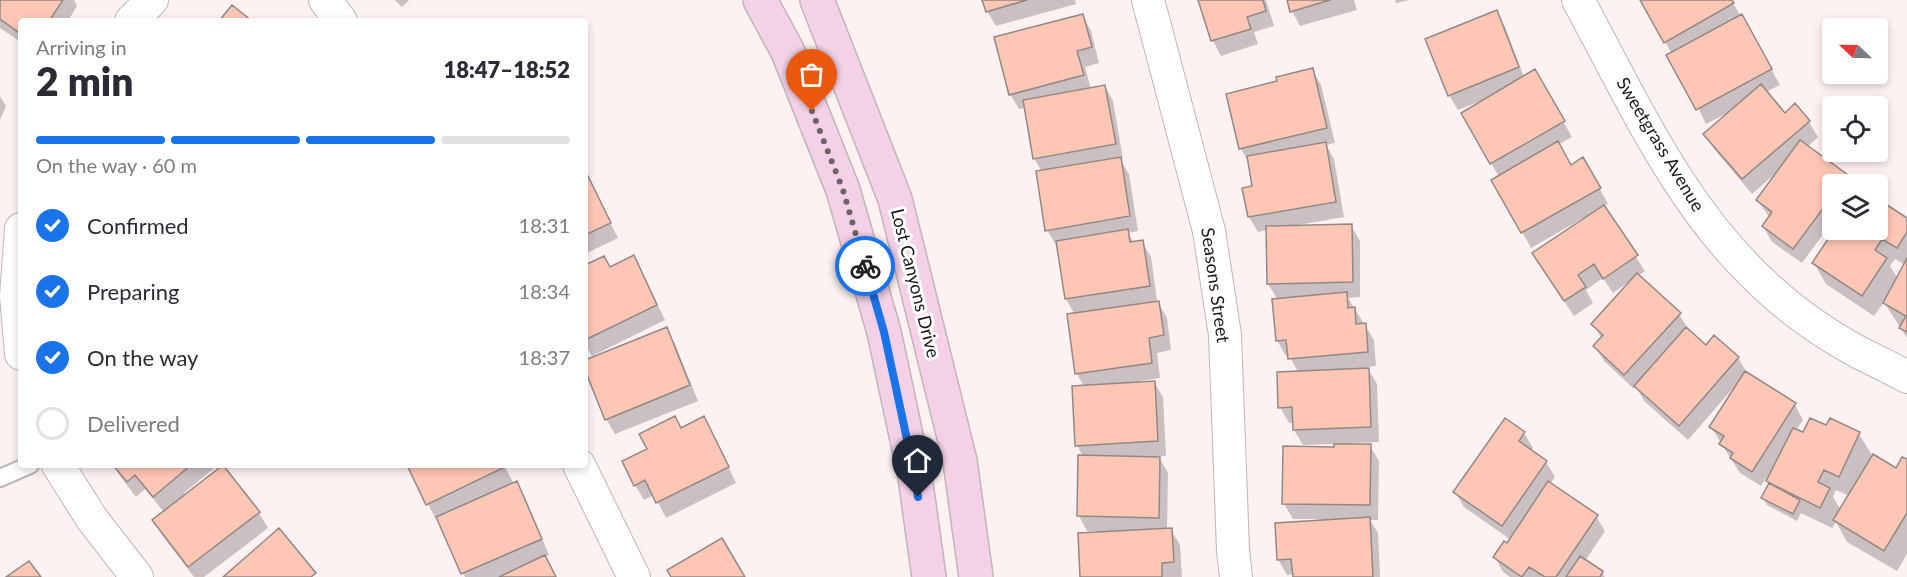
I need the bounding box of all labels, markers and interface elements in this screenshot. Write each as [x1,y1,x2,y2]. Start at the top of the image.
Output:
north arrow [1822,18,1888,84]
map controls [1822,18,1888,240]
text: Arriving in [36,35,127,59]
pin [786,49,837,111]
text: 18:47–18:52 [444,56,570,83]
text: 2 min [36,58,133,104]
icon: bag [795,58,828,91]
street label: Sweetgrass Avenue [1612,73,1710,215]
button: locate [1822,96,1888,162]
text: On the way · 60 m [36,153,197,177]
button: layers [1822,174,1888,240]
street label: Lost Canyons Drive [887,206,945,360]
icon: check [36,209,69,242]
text: Confirmed [87,212,189,239]
text: 18:31 [519,213,570,237]
street label: Seasons Street [1197,226,1235,345]
courier [835,236,895,296]
icon: bike [849,250,882,283]
icon: check [36,275,69,308]
text: Preparing [87,278,179,305]
text: 18:34 [519,279,570,303]
icon: check [36,341,69,374]
text: On the way [87,344,198,371]
text: 18:37 [519,345,570,369]
text: Delivered [87,410,180,437]
pin [892,435,943,497]
icon: home [901,444,934,477]

